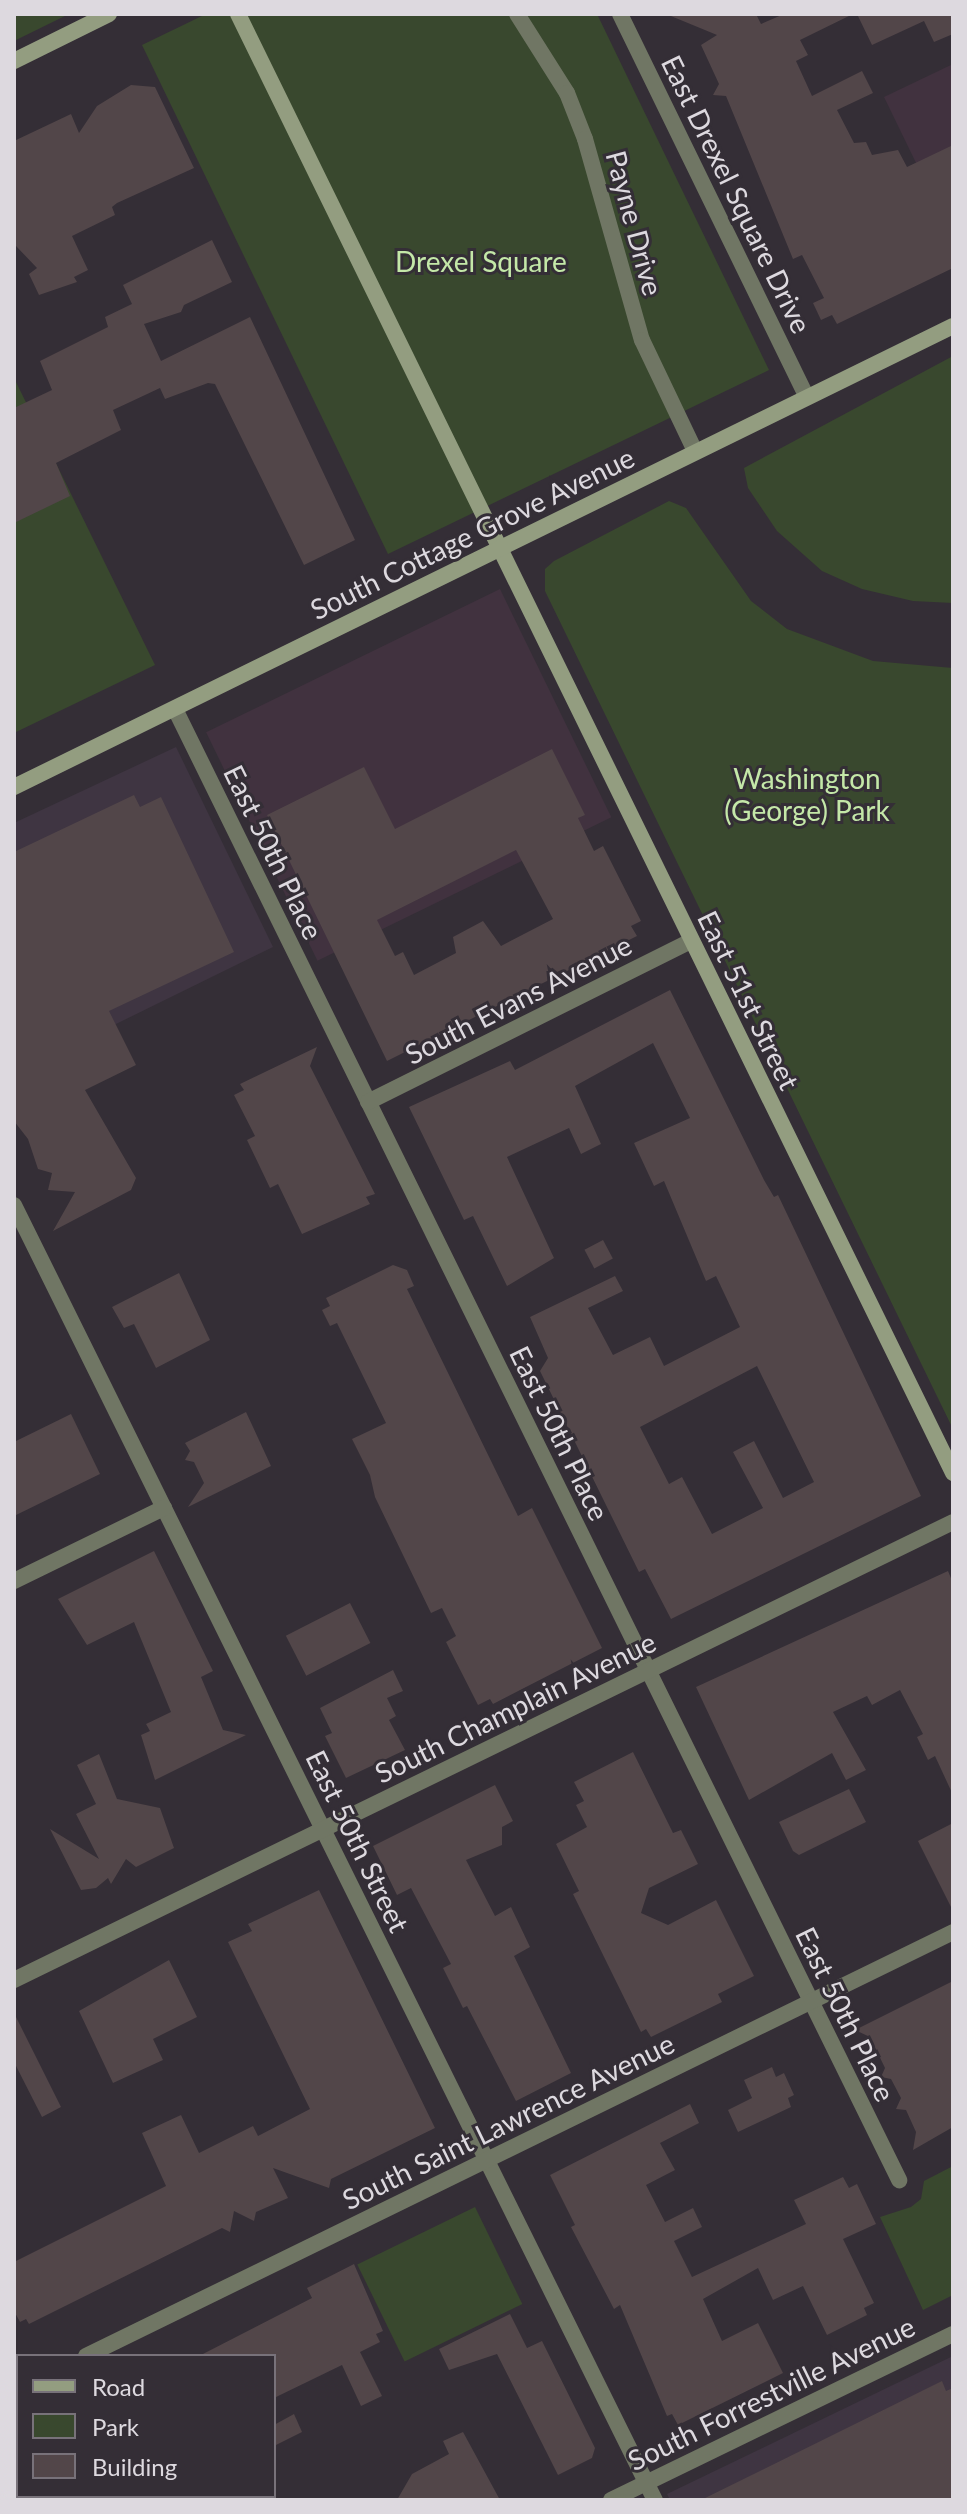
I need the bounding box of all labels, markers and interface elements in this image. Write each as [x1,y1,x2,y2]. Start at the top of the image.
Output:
street label: East Drexel Square Drive [655,50,819,338]
street label: Payne Drive [600,147,670,299]
park label: Drexel Square [395,244,567,278]
street label: South Cottage Grove Avenue [304,440,640,626]
street label: East 50th Place [217,759,331,945]
park label: Washington (George) Park [724,761,890,827]
street label: East 51st Street [691,905,807,1095]
street label: South Evans Avenue [399,927,637,1071]
street label: East 50th Place [503,1340,617,1526]
street label: South Champlain Avenue [369,1624,661,1790]
street label: East 50th Street [299,1745,417,1937]
street label: East 50th Place [789,1921,903,2107]
street label: South Saint Lawrence Avenue [336,2026,680,2216]
street label: South Forrestville Avenue [622,2309,920,2477]
legend [16,2354,276,2498]
text: Road [92,2372,145,2401]
text: Park [92,2412,139,2441]
text: Building [92,2452,177,2481]

